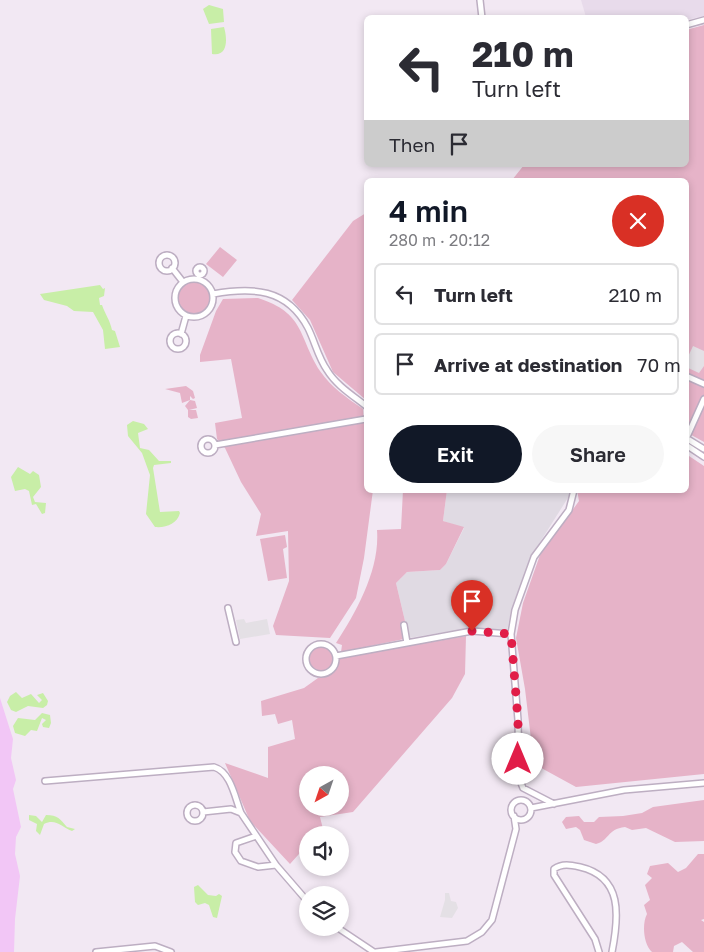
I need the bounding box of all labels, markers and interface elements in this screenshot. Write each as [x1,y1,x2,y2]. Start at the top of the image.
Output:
text: 210 m [472,33,574,75]
icon: left [389,35,454,100]
text: Turn left [472,75,561,102]
icon: arrive [445,130,473,158]
text: Then [389,133,435,156]
text: 4 min [389,193,468,229]
button: close [612,195,664,247]
text: 280 m · 20:12 [389,230,490,250]
icon: left [391,280,419,308]
text: Turn left [434,283,513,306]
text: 210 m [608,283,662,306]
icon: arrive [391,350,419,378]
text: Arrive at destination [434,353,622,376]
text: 70 m [637,353,681,376]
button: Exit [389,425,522,483]
button: Share [532,425,664,483]
pin [451,580,493,631]
icon: arrive [458,587,486,615]
position arrow [491,732,543,784]
north arrow [299,766,349,816]
map controls [299,766,349,936]
button: sound [299,826,349,876]
button: layers [299,886,349,936]

